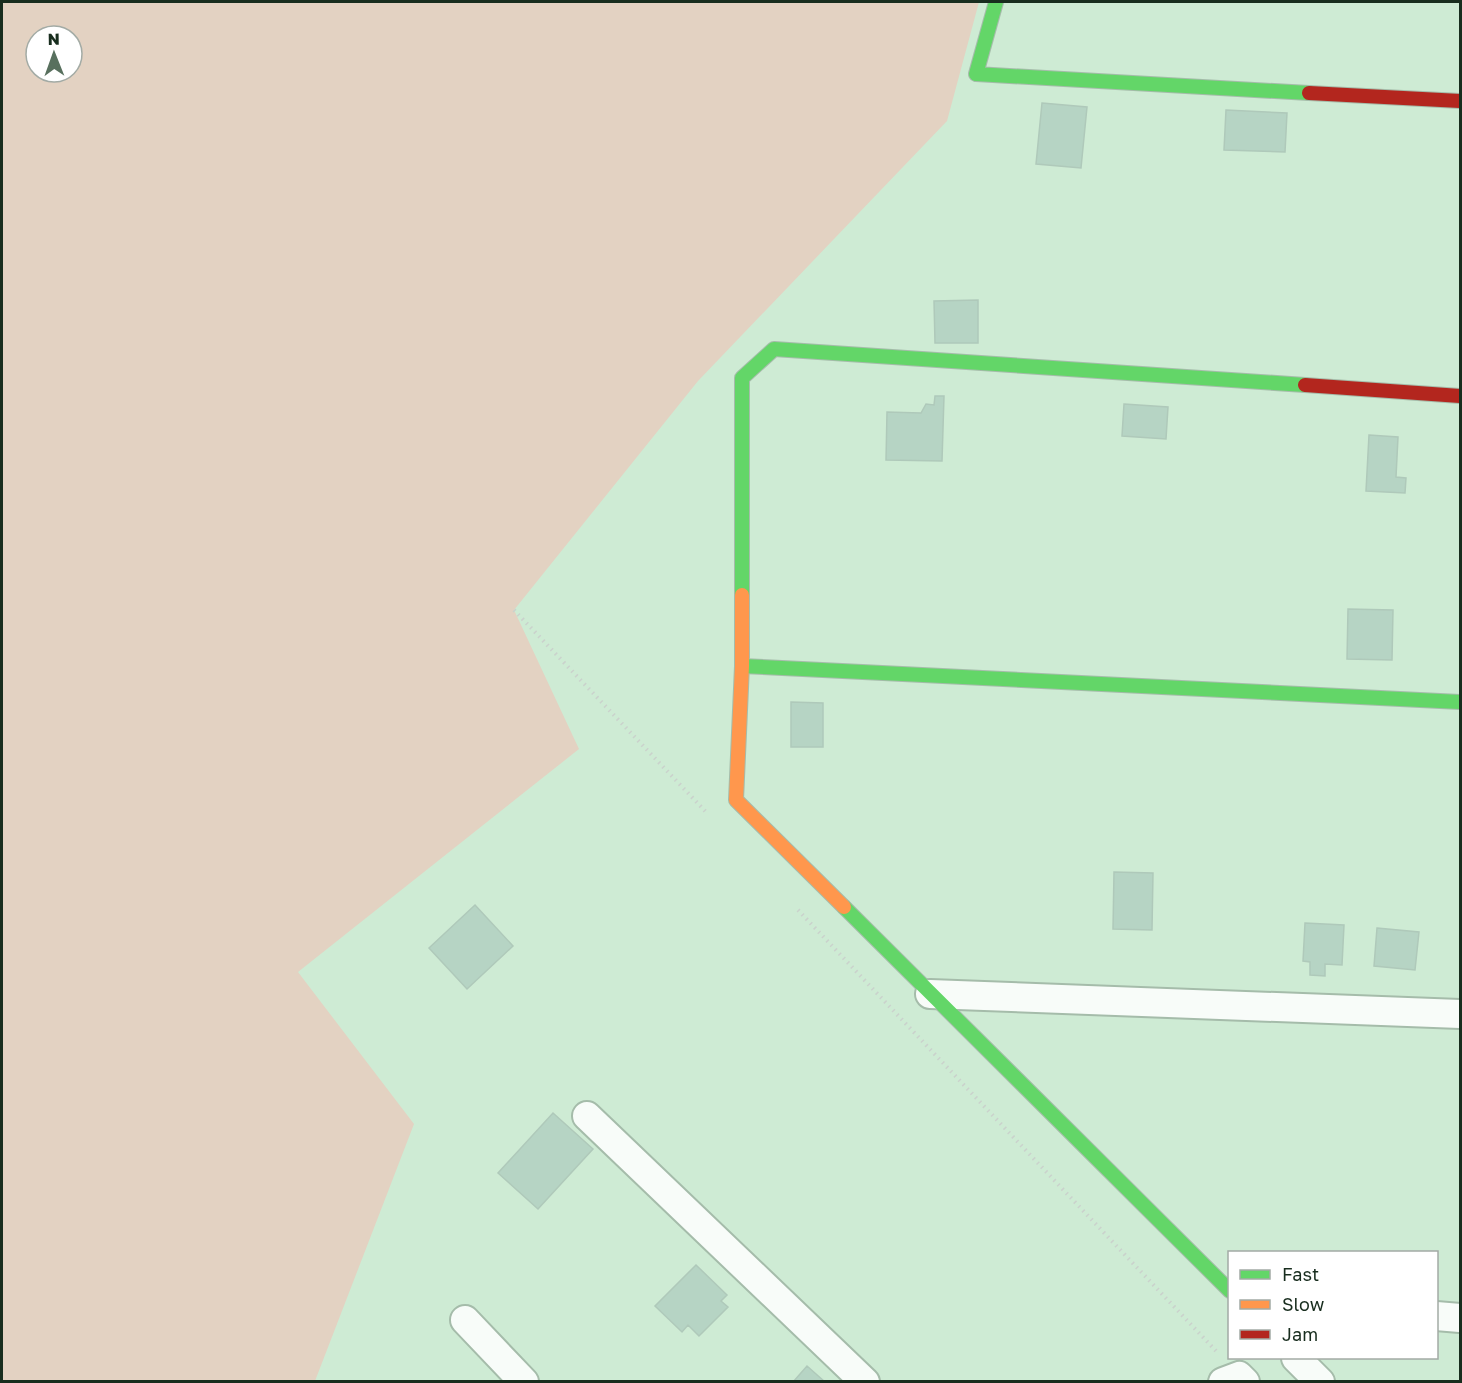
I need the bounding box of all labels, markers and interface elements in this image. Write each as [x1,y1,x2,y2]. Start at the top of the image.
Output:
north arrow [24,24,84,84]
text: N [47,29,60,49]
legend [1228,1251,1438,1359]
text: Fast [1282,1263,1319,1285]
text: Slow [1282,1293,1325,1315]
text: Jam [1282,1323,1318,1345]

